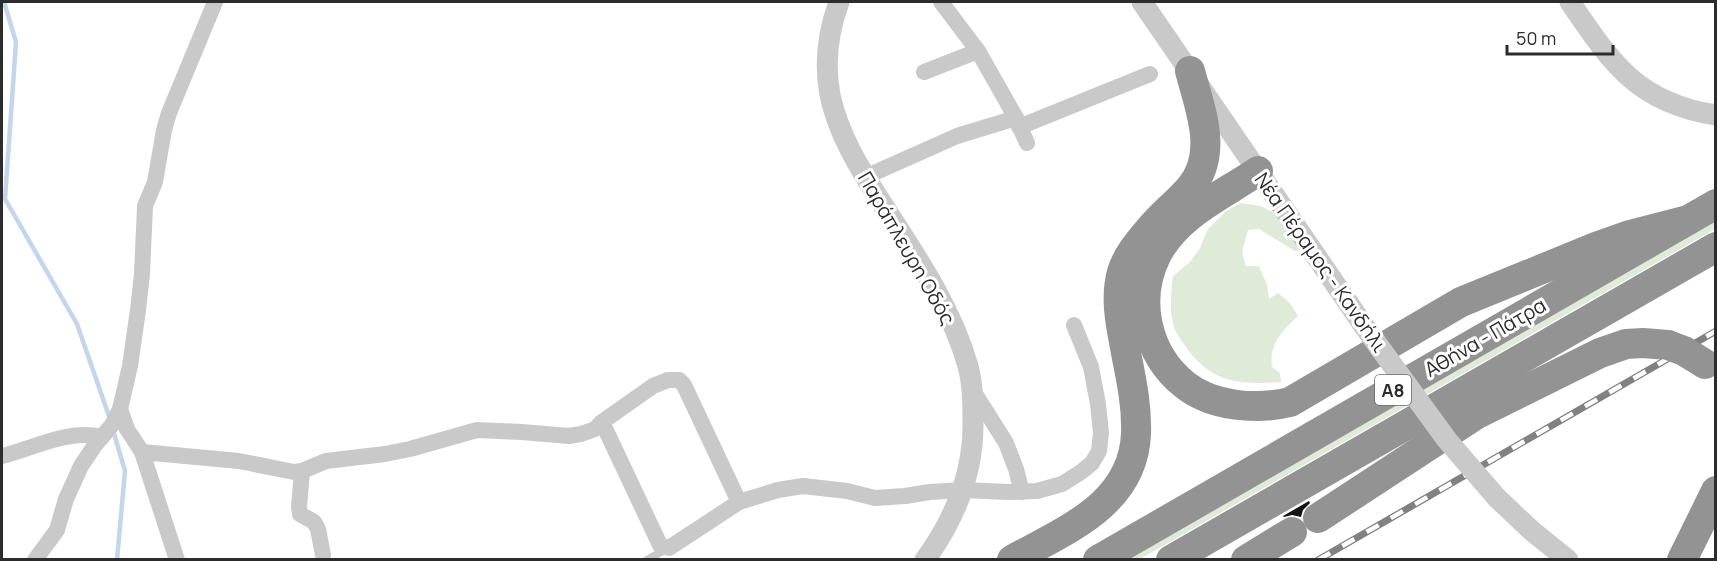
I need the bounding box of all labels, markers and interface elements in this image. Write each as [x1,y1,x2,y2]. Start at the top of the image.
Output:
scale bar [1507,18,1614,56]
text: 50 m [1516,26,1556,50]
street label: Παράπλευρη Οδός [852,167,962,329]
street label: Νέα Πέραμος - Κανδήλι [1249,167,1393,357]
street label: Αθήνα - Πάτρα [1419,291,1551,383]
road number: Α8 [1375,375,1411,405]

